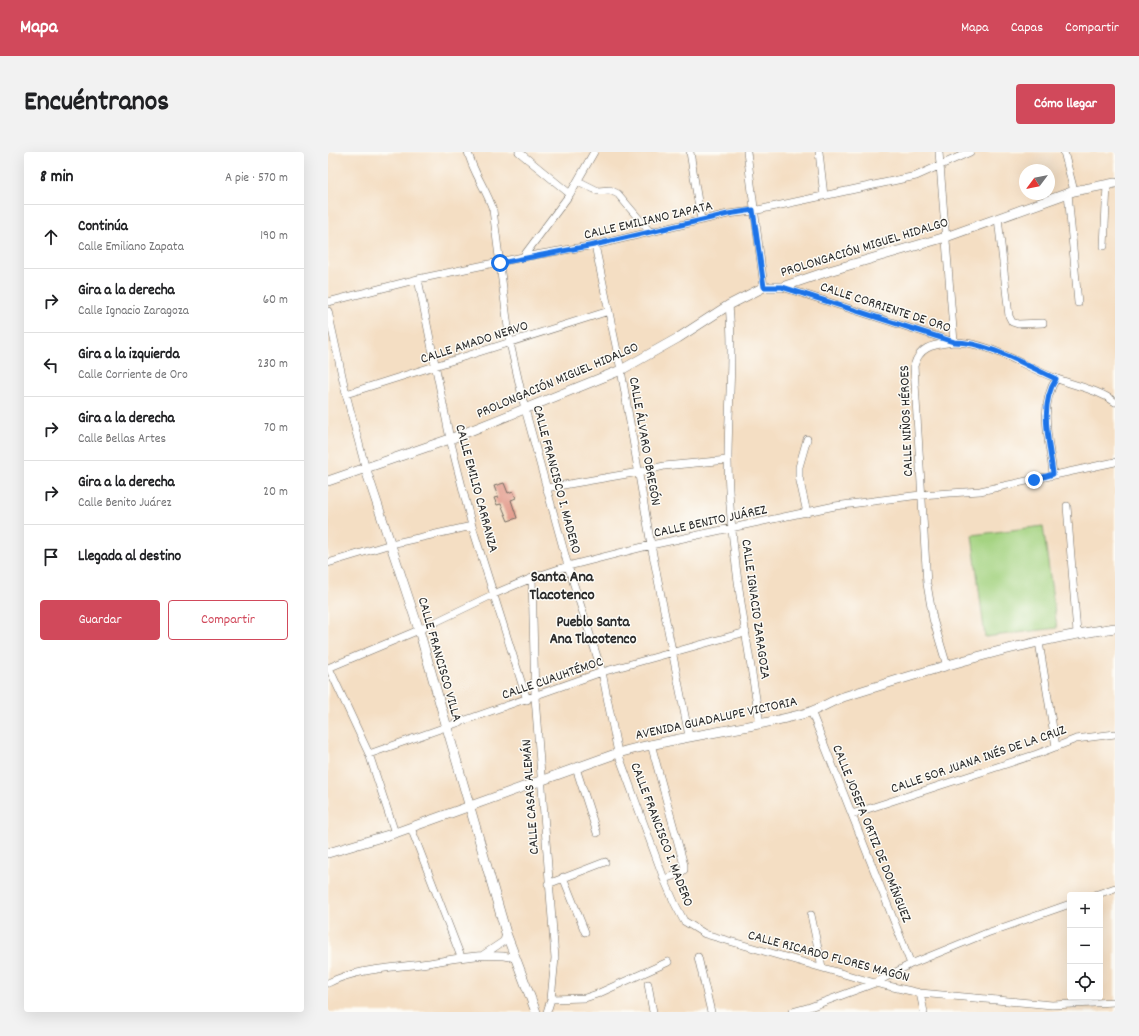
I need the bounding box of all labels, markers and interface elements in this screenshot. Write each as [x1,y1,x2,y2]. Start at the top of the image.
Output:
text: Mapa [20,15,58,42]
text: Mapa [961,18,989,38]
text: Capas [1011,18,1043,38]
text: Compartir [1065,18,1119,38]
text: Encuéntranos [24,84,169,124]
button: Cómo llegar [1016,84,1115,124]
north arrow [1019,164,1055,200]
text: 8 min [40,166,73,190]
text: A pie · 570 m [225,169,288,188]
street label: CALLE EMILIANO ZAPATA [582,196,715,245]
street label: PROLONGACIÓN MIGUEL HIDALGO [778,213,951,283]
text: Continúa [78,216,128,238]
icon: ahead [40,226,62,248]
text: 190 m [260,227,288,246]
text: Calle Emiliano Zapata [78,238,184,257]
route start [491,254,509,272]
street label: CALLE CORRIENTE DE ORO [817,277,953,339]
text: Gira a la derecha [78,280,175,302]
icon: right [40,290,62,312]
text: 60 m [263,291,288,310]
text: Calle Ignacio Zaragoza [78,302,189,321]
street label: CALLE AMADO NERVO [418,316,531,370]
street label: PROLONGACIÓN MIGUEL HIDALGO [474,338,642,424]
text: Gira a la izquierda [78,344,179,366]
icon: left [40,354,62,376]
text: 230 m [258,355,288,374]
street label: CALLE NIÑOS HÉROES [895,365,919,477]
text: Calle Corriente de Oro [78,366,188,385]
street label: CALLE ÁLVARO OBREGÓN [623,375,665,507]
street label: CALLE FRANCISCO I. MADERO [527,403,586,556]
text: Gira a la derecha [78,408,175,430]
icon: right [40,418,62,440]
text: 70 m [264,419,288,438]
street label: CALLE EMILIO CARRANZA [449,422,503,555]
text: Calle Bellas Artes [78,430,166,449]
route end [1025,471,1043,489]
text: Gira a la derecha [78,472,175,494]
icon: right [40,482,62,504]
text: 20 m [263,483,288,502]
text: Calle Benito Juárez [78,494,172,513]
street label: CALLE BENITO JUÁREZ [652,500,770,544]
street label: CALLE IGNACIO ZARAGOZA [735,538,775,681]
icon: arrive [40,546,62,568]
text: Llegada al destino [78,546,181,568]
district label: Santa Ana Tlacotenco [529,566,595,607]
street label: CALLE FRANCISCO VILLA [412,595,467,725]
button: Guardar [40,600,160,640]
button: Compartir [168,600,288,640]
district label: Pueblo Santa Ana Tlacotenco [550,612,637,651]
street label: CALLE CUAUHTÉMOC [499,652,606,706]
street label: AVENIDA GUADALUPE VICTORIA [634,692,800,746]
street label: CALLE SOR JUANA INÉS DE LA CRUZ [888,720,1070,799]
street label: CALLE CASAS ALEMÁN [517,739,545,855]
street label: CALLE JOSEFA ORTIZ DE DOMÍNGUEZ [826,742,916,926]
street label: CALLE FRANCISCO I. MADERO [624,760,698,910]
map controls [1067,892,1103,1000]
button: + [1067,892,1103,928]
street label: CALLE RICARDO FLORES MAGÓN [745,926,912,988]
button: − [1067,928,1103,964]
button: locate [1067,964,1103,1000]

